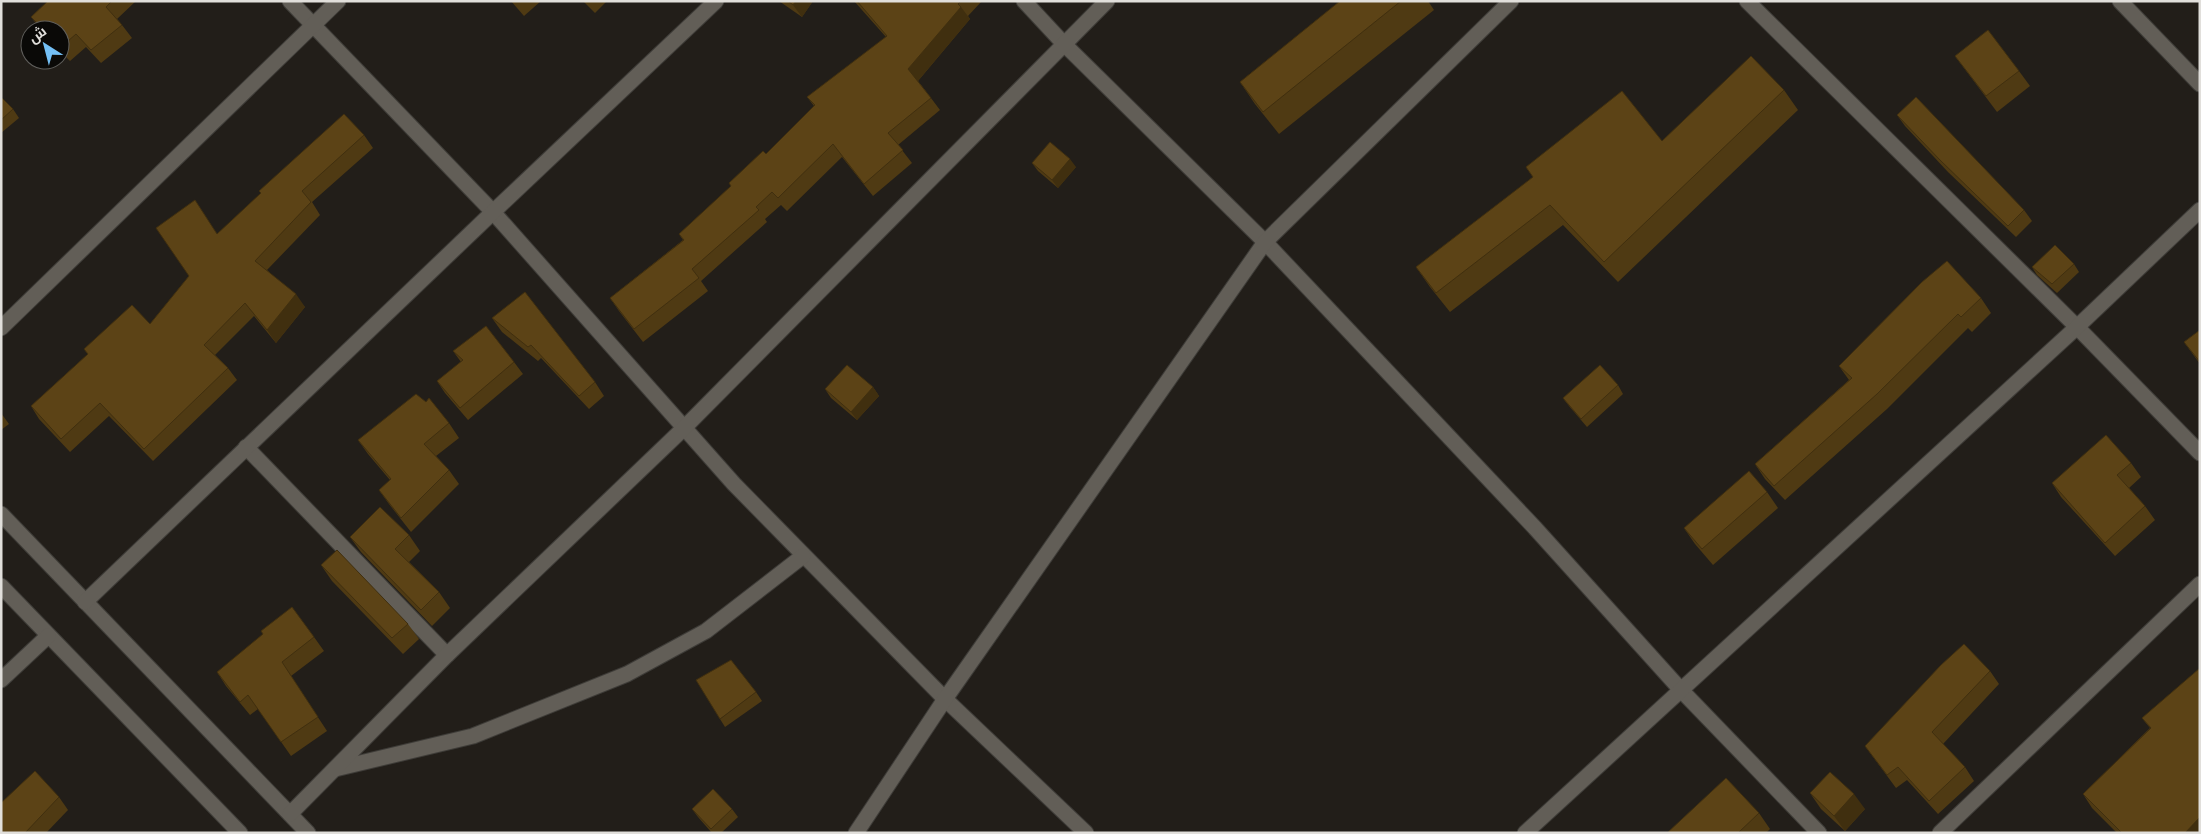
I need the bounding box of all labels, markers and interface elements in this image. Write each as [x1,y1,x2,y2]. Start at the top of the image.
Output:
north arrow [20,20,70,70]
text: ش [24,21,50,47]

